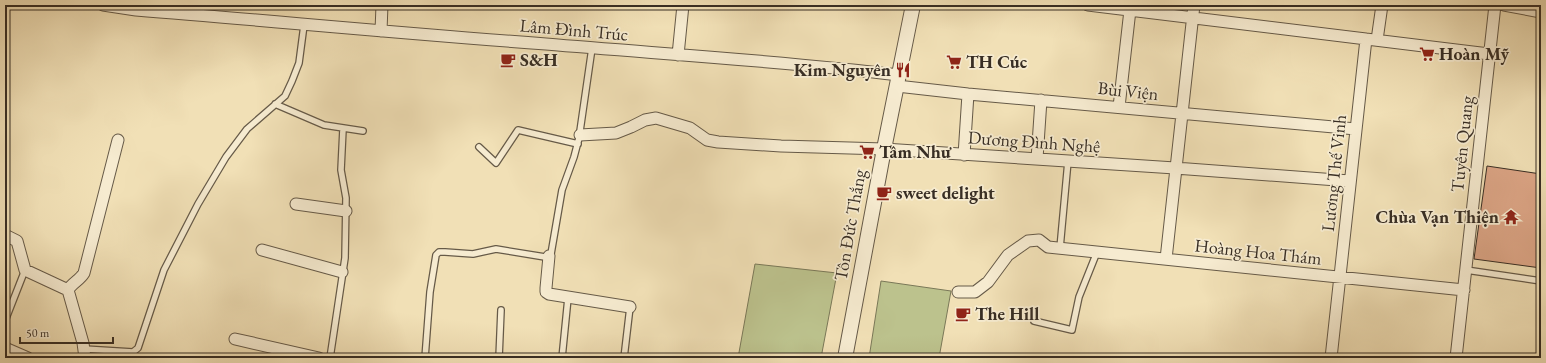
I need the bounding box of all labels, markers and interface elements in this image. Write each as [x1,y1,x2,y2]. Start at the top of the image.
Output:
street label: Lâm Đình Trúc [519,13,629,46]
place label: Hoàn Mỹ [1439,42,1510,65]
supermarket icon: Hoàn Mỹ [1418,45,1436,63]
place label: S&H [520,48,558,71]
place label: TH Cúc [966,50,1028,73]
cafe icon: S&H [499,51,517,69]
supermarket icon: TH Cúc [945,53,963,71]
place label: Kim Nguyên [794,58,891,81]
restaurant icon: Kim Nguyên [894,61,912,79]
street label: Bùi Viện [1097,76,1160,105]
street label: Tuyên Quang [1445,94,1478,193]
street label: Lương Thế Vinh [1316,113,1351,233]
street label: Dương Đình Nghệ [967,125,1101,158]
place label: Tâm Như [879,140,952,163]
supermarket icon: Tâm Như [858,143,876,161]
street label: Tôn Đức Thắng [828,167,871,282]
place label: sweet delight [896,181,995,204]
cafe icon: sweet delight [875,184,893,202]
place label: Chùa Vạn Thiện [1375,205,1499,228]
temple icon: Chùa Vạn Thiện [1502,208,1520,226]
street label: Hoàng Hoa Thám [1193,233,1323,270]
place label: The Hill [975,302,1039,325]
cafe icon: The Hill [954,305,972,323]
scale bar [20,319,113,345]
text: 50 m [26,325,50,341]

